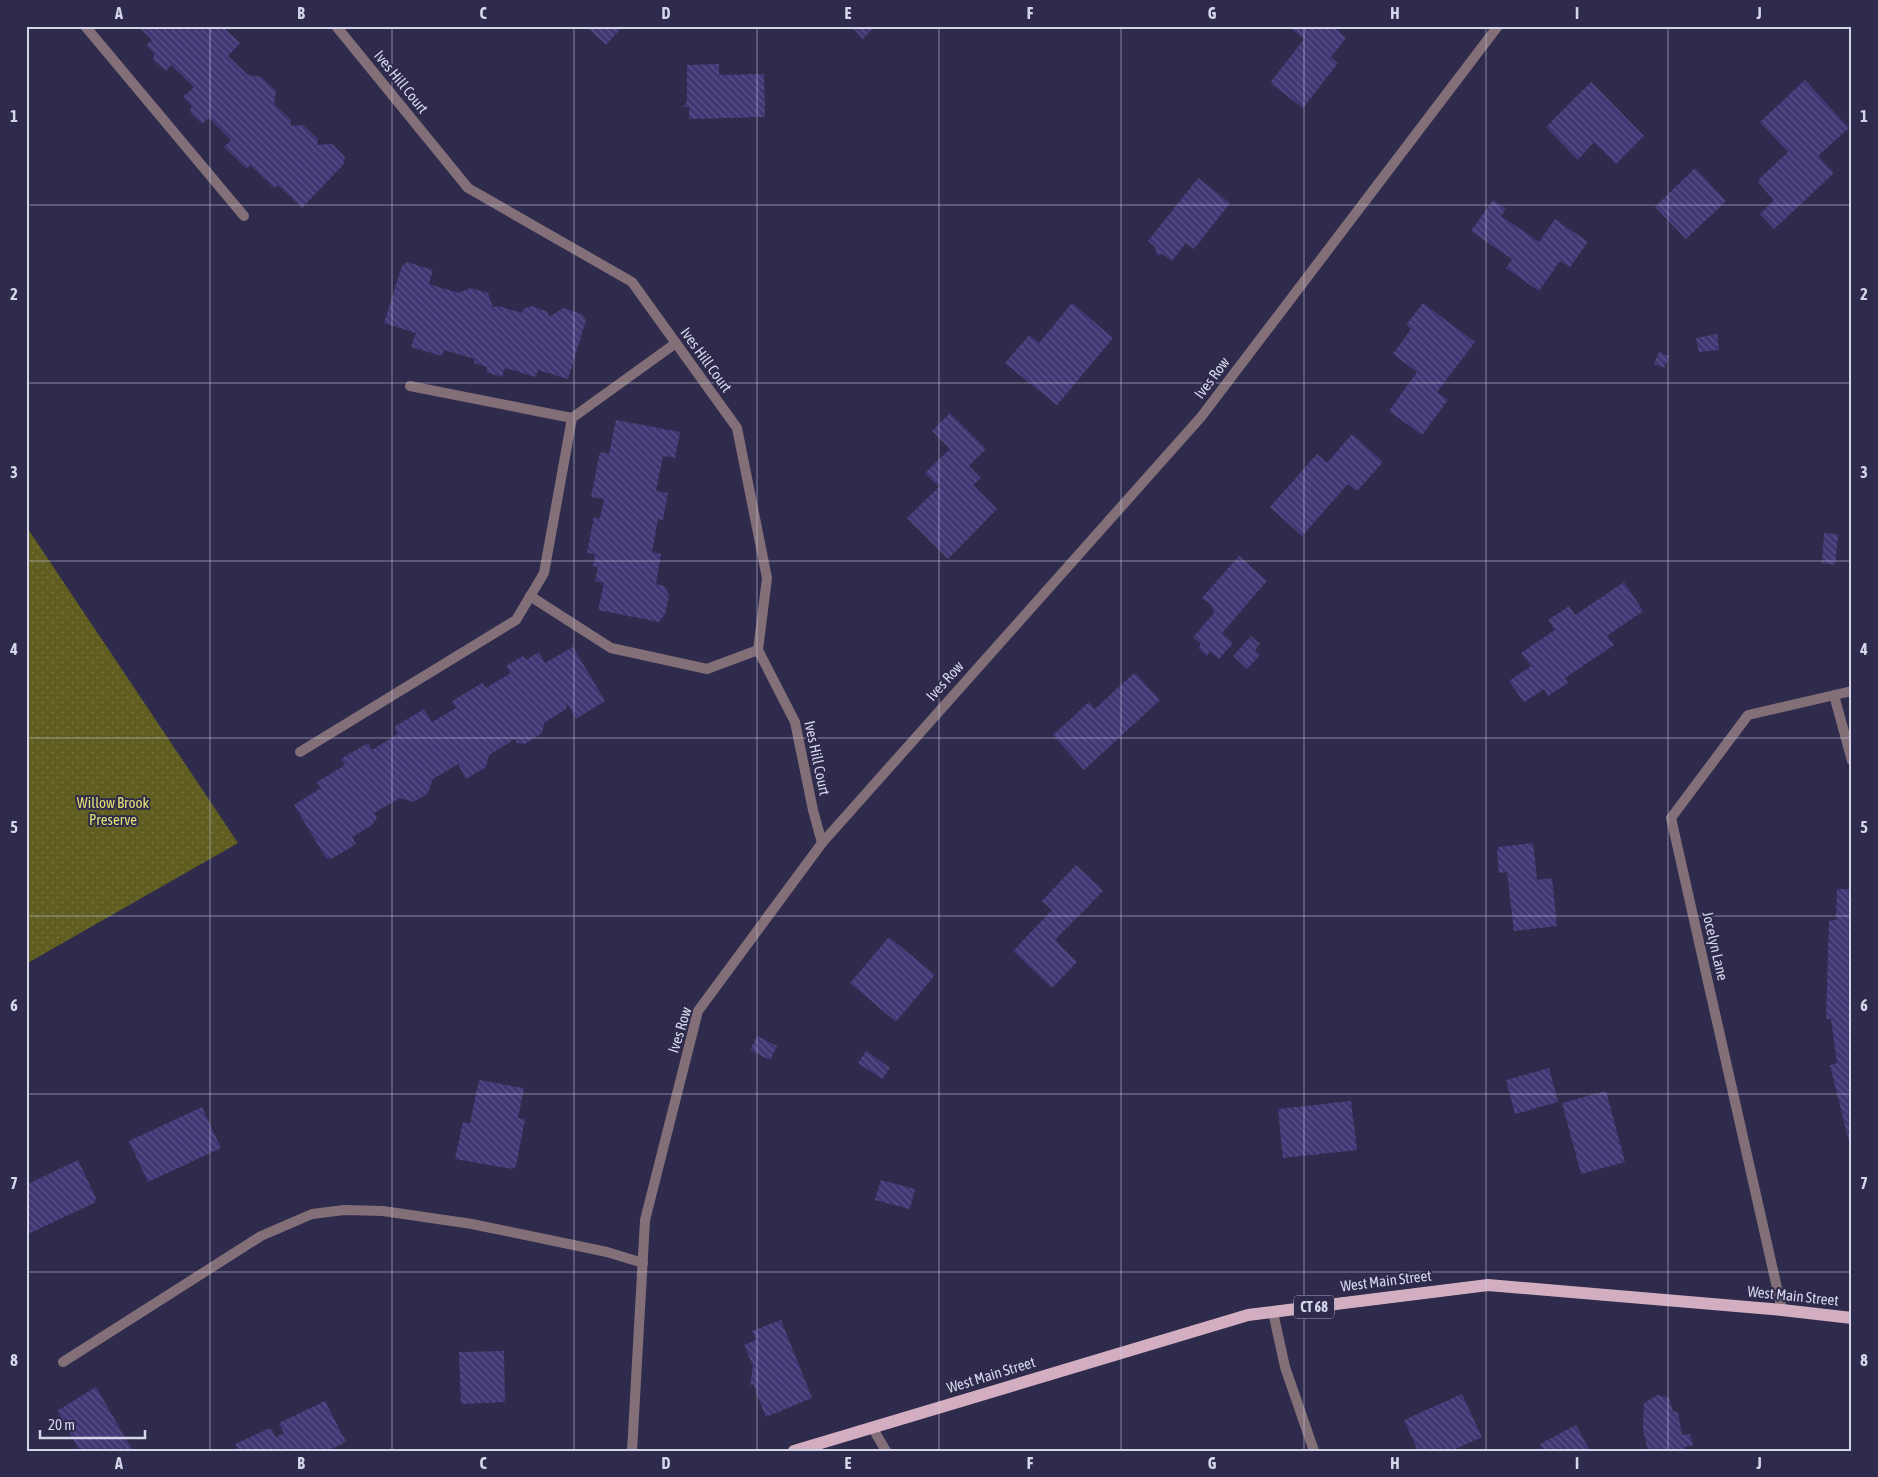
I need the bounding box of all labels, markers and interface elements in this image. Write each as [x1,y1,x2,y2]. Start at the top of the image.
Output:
text: A [114,4,123,22]
text: B [297,4,305,22]
text: C [479,4,487,22]
text: D [662,4,671,22]
text: E [845,4,852,22]
text: F [1027,4,1034,22]
text: G [1208,4,1217,22]
text: H [1390,4,1400,22]
text: I [1575,4,1579,22]
text: J [1755,4,1762,22]
street label: Ives Hill Court [371,47,432,116]
text: 1 [10,107,18,125]
text: 1 [1860,107,1868,125]
text: 2 [10,285,18,303]
text: 2 [1860,285,1868,303]
street label: Ives Hill Court [677,324,736,395]
street label: Ives Row [1191,354,1233,402]
text: 3 [10,463,18,481]
text: 3 [1860,463,1868,481]
text: 4 [9,640,18,658]
text: 4 [1859,640,1868,658]
street label: Ives Row [922,657,967,704]
street label: Ives Hill Court [801,719,834,797]
park label: Willow Brook Preserve [77,794,150,828]
text: 5 [10,818,18,836]
text: 5 [1860,818,1868,836]
street label: Jocelyn Lane [1699,910,1732,982]
text: 6 [10,996,18,1014]
text: 6 [1860,996,1868,1014]
street label: Ives Row [664,1005,695,1055]
text: 7 [10,1174,18,1192]
text: 7 [1860,1174,1868,1192]
street label: West Main Street [1339,1266,1432,1295]
street label: West Main Street [1747,1282,1840,1309]
road number: CT 68 [1294,1295,1334,1318]
text: 8 [10,1351,18,1369]
text: 8 [1860,1351,1868,1369]
street label: West Main Street [945,1353,1037,1396]
scale bar [40,1407,145,1439]
text: 20 m [48,1416,75,1433]
text: A [114,1454,123,1472]
text: B [297,1454,305,1472]
text: C [479,1454,487,1472]
text: D [662,1454,671,1472]
text: E [845,1454,852,1472]
text: F [1027,1454,1034,1472]
text: G [1208,1454,1217,1472]
text: H [1390,1454,1400,1472]
text: I [1575,1454,1579,1472]
text: J [1755,1454,1762,1472]

